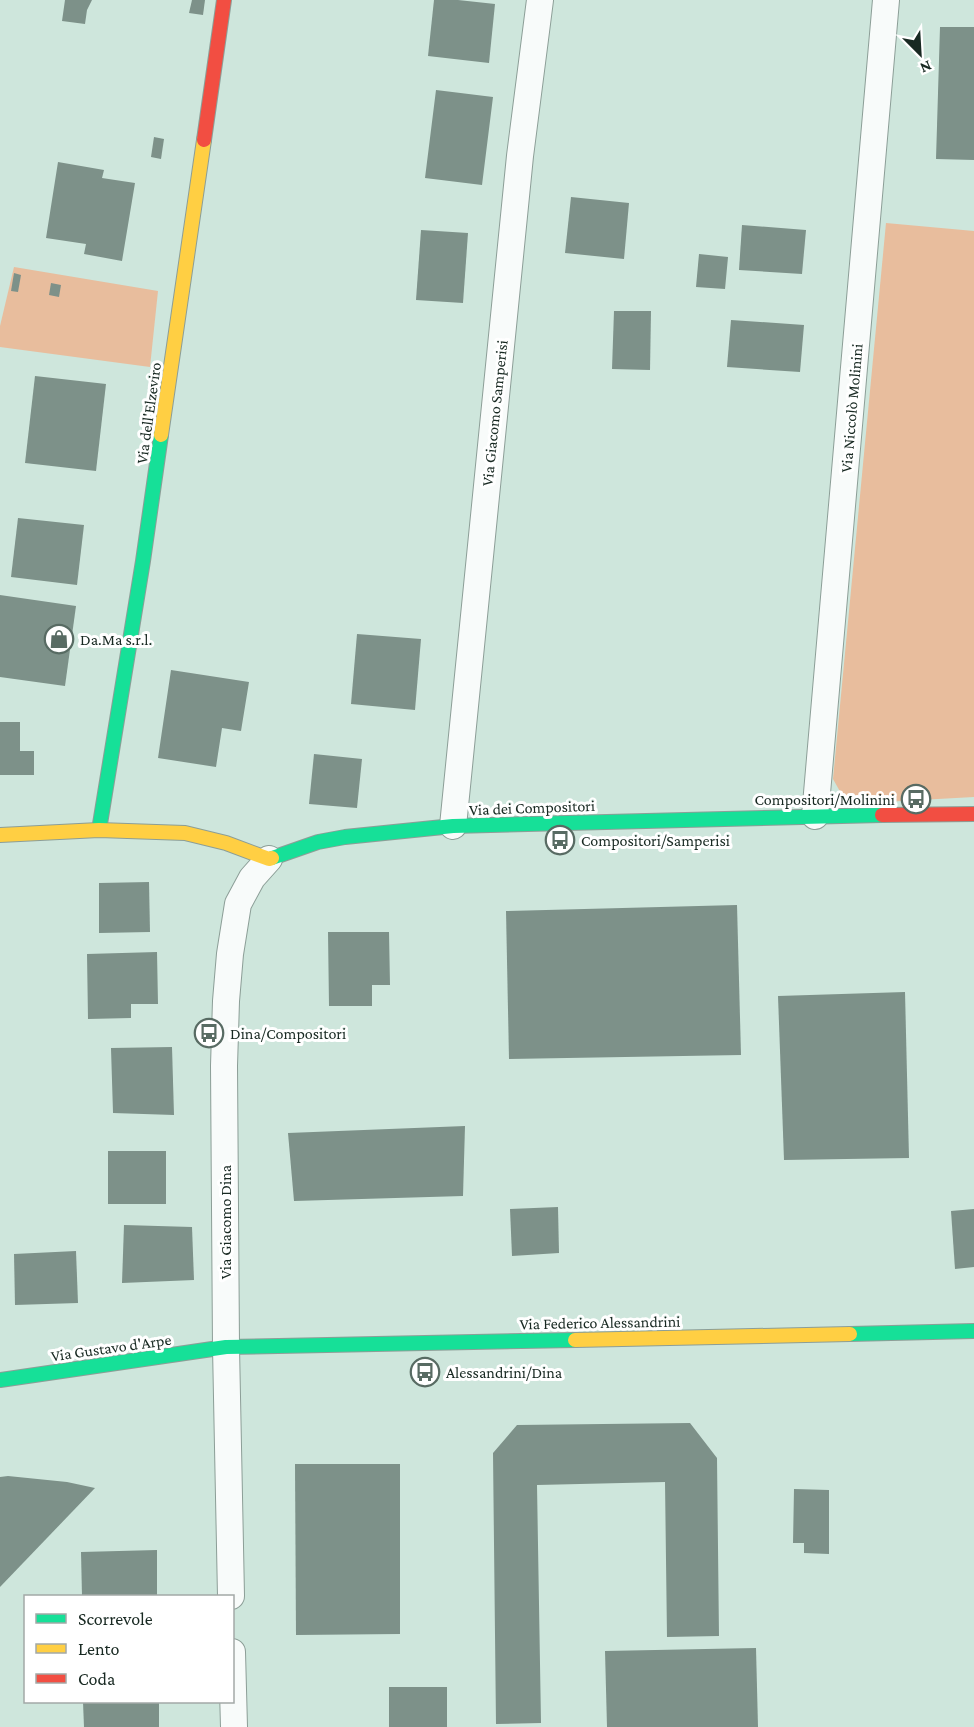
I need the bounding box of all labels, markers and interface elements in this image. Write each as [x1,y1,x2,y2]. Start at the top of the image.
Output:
north arrow [890,24,950,84]
text: N [917,57,934,77]
street label: Via Giacomo Samperisi [478,339,512,487]
street label: Via Niccolò Molinini [837,343,866,473]
street label: Via dell'Elzeviro [133,361,164,465]
shop icon: Da.Ma s.r.l. [43,623,75,655]
place label: Da.Ma s.r.l. [80,631,152,648]
bus stop icon: Compositori/Molinini [900,783,932,815]
place label: Compositori/Molinini [754,791,895,809]
street label: Via dei Compositori [469,797,595,819]
bus stop icon: Compositori/Samperisi [544,824,576,856]
place label: Compositori/Samperisi [581,832,730,850]
bus stop icon: Dina/Compositori [193,1017,225,1049]
place label: Dina/Compositori [230,1025,346,1043]
street label: Via Giacomo Dina [217,1164,234,1279]
street label: Via Federico Alessandrini [519,1313,681,1332]
street label: Via Gustavo d'Arpe [50,1331,172,1365]
bus stop icon: Alessandrini/Dina [409,1356,441,1388]
place label: Alessandrini/Dina [446,1364,563,1381]
legend [24,1595,234,1703]
text: Scorrevole [78,1609,153,1629]
text: Lento [78,1639,119,1659]
text: Coda [78,1669,115,1689]

